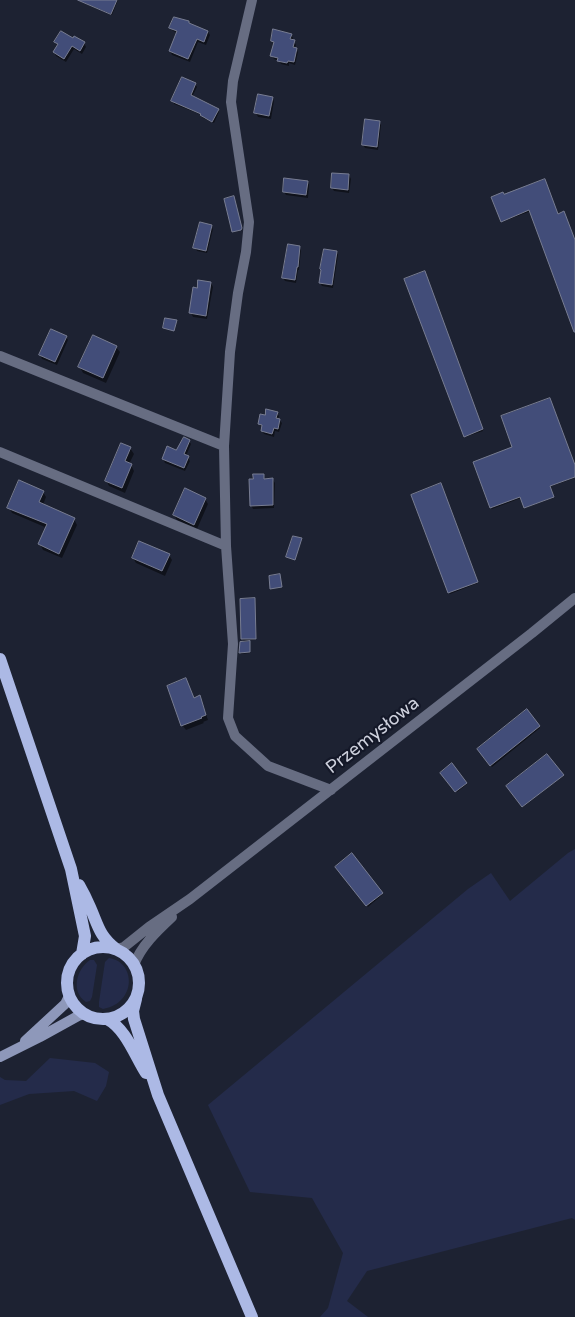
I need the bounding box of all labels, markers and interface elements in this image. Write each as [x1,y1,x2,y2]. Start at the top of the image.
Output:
street label: Przemysłowa [322,693,424,779]

